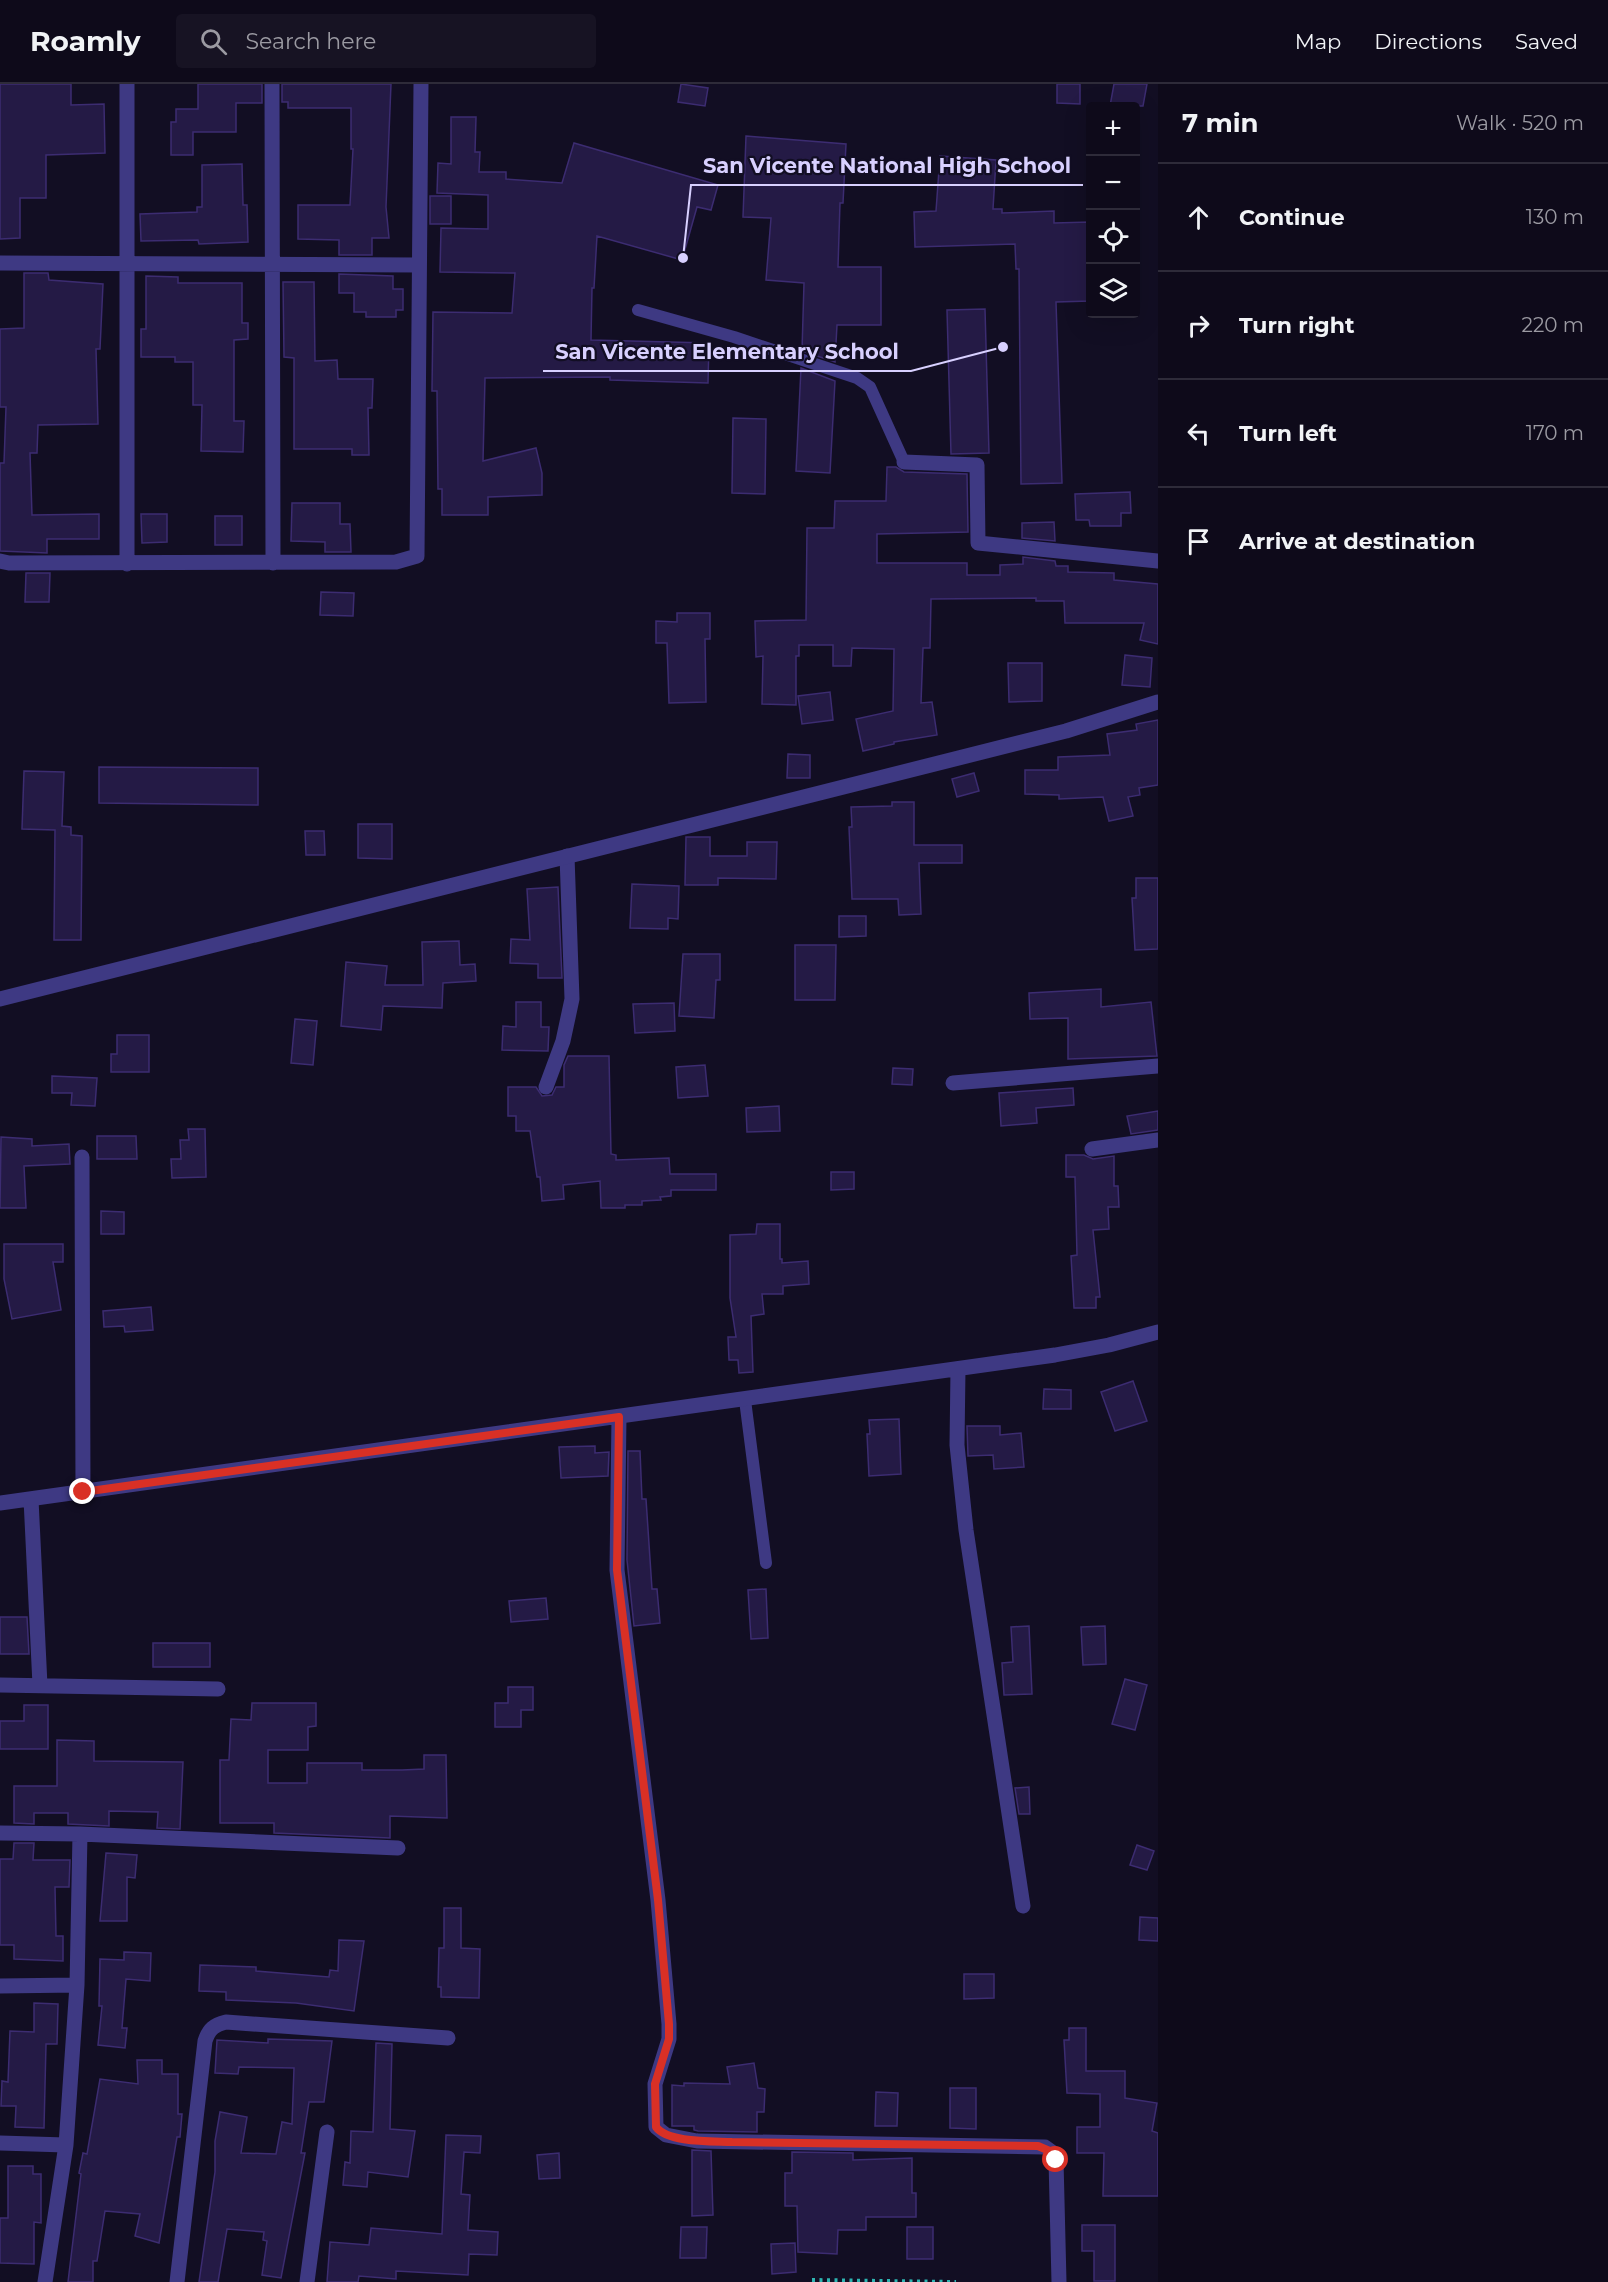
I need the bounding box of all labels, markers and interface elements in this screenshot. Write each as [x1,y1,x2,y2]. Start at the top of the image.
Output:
search box [176,14,596,68]
text: Roamly [30,24,140,58]
icon: search [197,25,230,58]
text: Search here [245,28,376,55]
text: Map [1295,29,1341,54]
text: Directions [1374,29,1482,54]
text: Saved [1515,29,1578,54]
map controls [1086,102,1140,318]
button: + [1086,102,1140,156]
text: 7 min [1182,107,1259,139]
text: Walk · 520 m [1456,111,1584,135]
callout: San Vicente National High School [691,146,1083,185]
text: San Vicente National High School [703,153,1071,178]
button: − [1086,156,1140,210]
icon: ahead [1182,201,1215,234]
text: Continue [1239,204,1345,231]
text: 130 m [1526,205,1584,229]
button: locate [1086,210,1140,264]
button: layers [1086,264,1140,318]
icon: right [1182,309,1215,342]
text: Turn right [1239,312,1354,339]
text: 220 m [1522,313,1584,337]
callout: San Vicente Elementary School [543,332,911,371]
text: San Vicente Elementary School [555,339,899,364]
icon: left [1182,417,1215,450]
text: Turn left [1239,420,1337,447]
text: 170 m [1526,421,1584,445]
icon: arrive [1182,525,1215,558]
text: Arrive at destination [1239,528,1475,555]
route end [69,1478,95,1504]
route start [1042,2146,1068,2172]

